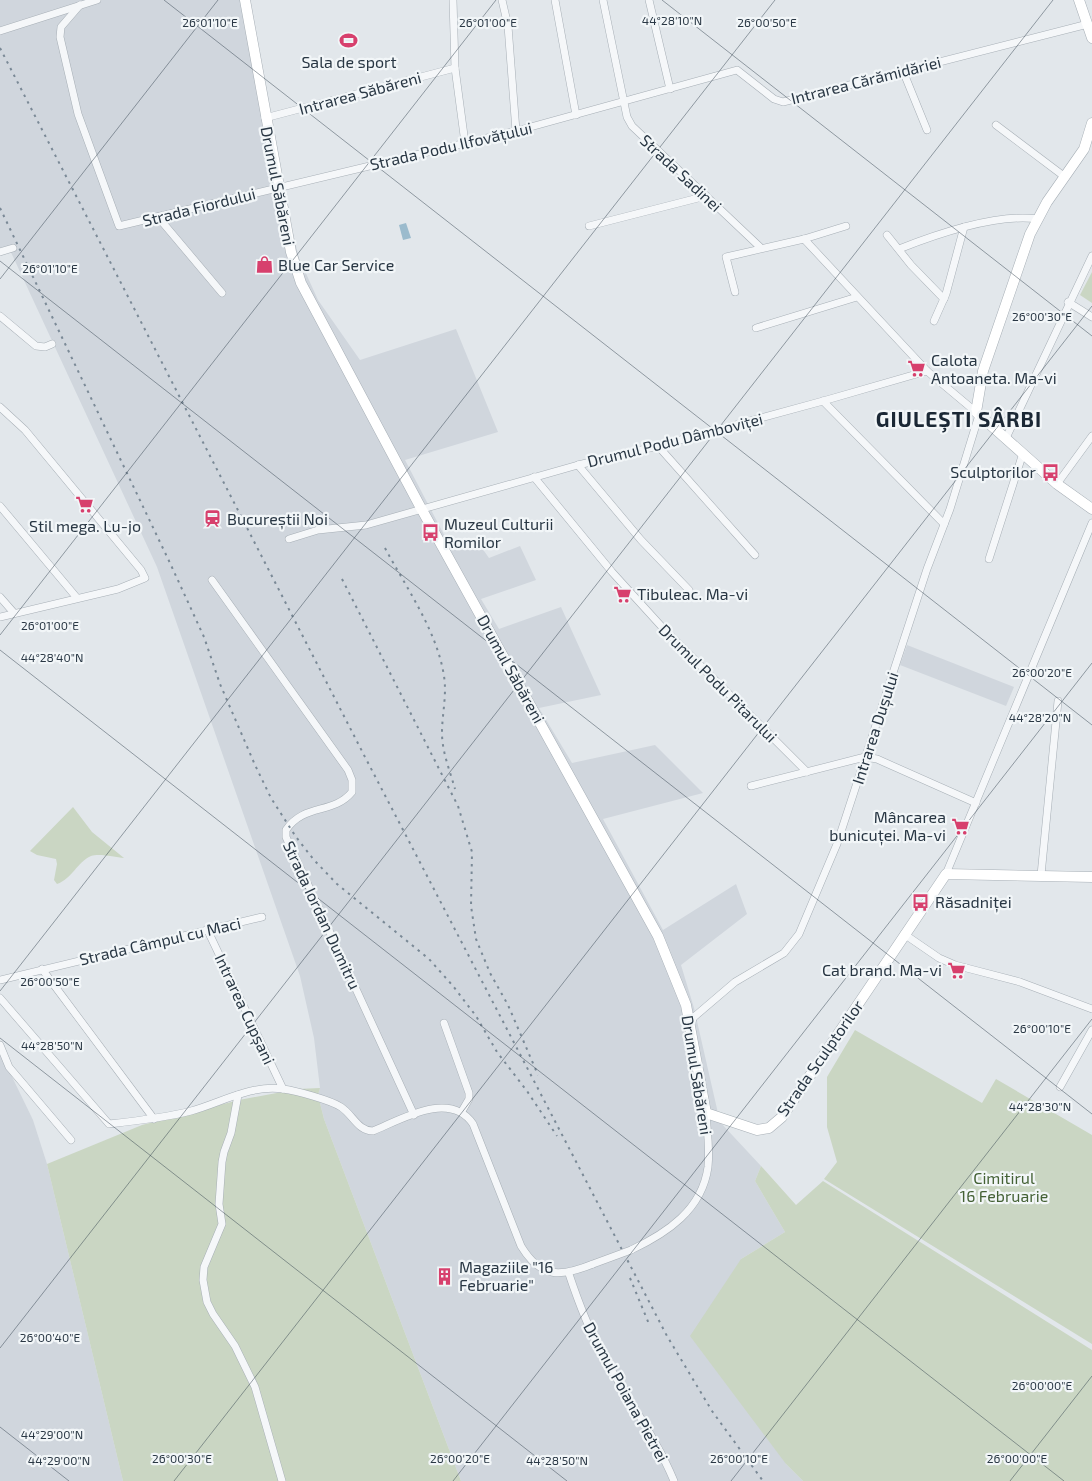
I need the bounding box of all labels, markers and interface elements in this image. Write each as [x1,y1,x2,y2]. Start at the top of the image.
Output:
text: 44°28'10"N [642,13,702,27]
text: 26°01'10"E [182,15,238,29]
text: 26°01'00"E [459,15,517,29]
text: 26°00'50"E [737,15,797,29]
sports icon: Sala de sport [339,30,359,50]
place label: Sala de sport [301,52,397,71]
street label: Intrarea Cărămidăriei [789,52,943,107]
street label: Intrarea Săbăreni [297,67,423,118]
street label: Strada Podu Ilfovățului [368,118,534,175]
street label: Drumul Săbăreni [258,125,299,247]
street label: Strada Sadinei [637,130,726,215]
street label: Strada Fiordului [140,183,257,230]
shop icon: Blue Car Service [254,255,274,275]
place label: Blue Car Service [278,255,394,274]
text: 26°01'10"E [22,261,78,275]
text: 26°00'30"E [1012,309,1072,323]
place label: Calota Antoaneta. Ma-vi [931,350,1057,387]
supermarket icon: Calota Antoaneta. Ma-vi [907,359,927,379]
district label: GIULEŞTI SÂRBI [876,406,1042,433]
street label: Drumul Podu Dâmboviței [585,409,765,472]
place label: Sculptorilor [950,462,1037,481]
bus stop icon: Sculptorilor [1040,462,1060,482]
supermarket icon: Stil mega. Lu-jo [75,494,95,514]
station icon: Bucureștii Noi [203,509,223,529]
place label: Bucureștii Noi [227,509,328,530]
place label: Muzeul Culturii Romilor [444,514,553,551]
place label: Stil mega. Lu-jo [29,516,141,536]
bus stop icon: Muzeul Culturii Romilor [420,523,440,543]
supermarket icon: Tibuleac. Ma-vi [613,584,633,604]
place label: Tibuleac. Ma-vi [637,584,748,603]
street label: Drumul Săbăreni [474,611,549,726]
text: 26°01'00"E [21,618,79,632]
street label: Drumul Podu Pitarului [655,620,781,746]
text: 44°28'40"N [21,650,83,664]
text: 26°00'20"E [1012,665,1072,679]
street label: Intrarea Dușului [847,669,904,787]
text: 44°28'20"N [1009,710,1071,724]
place label: Mâncarea bunicuței. Ma-vi [829,807,946,846]
supermarket icon: Mâncarea bunicuței. Ma-vi [950,816,970,836]
street label: Strada Iordan Dumitru [280,838,365,992]
bus stop icon: Răsadniței [911,892,931,912]
place label: Răsadniței [935,892,1012,913]
street label: Strada Câmpul cu Maci [77,913,242,968]
street label: Intrarea Cupșani [210,951,279,1068]
place label: Cat brand. Ma-vi [822,960,942,979]
supermarket icon: Cat brand. Ma-vi [946,960,966,980]
text: 26°00'50"E [20,974,80,988]
street label: Strada Sculptorilor [772,995,867,1119]
street label: Drumul Săbăreni [679,1014,716,1136]
text: 26°00'10"E [1013,1021,1071,1035]
text: 44°28'50"N [21,1038,83,1052]
text: 44°28'30"N [1009,1099,1071,1113]
park label: Cimitirul 16 Februarie [960,1168,1048,1205]
place label: Magaziile "16 Februarie" [459,1257,553,1294]
building icon: Magaziile "16 Februarie" [435,1266,455,1286]
street label: Drumul Poiana Pietrei [580,1319,673,1465]
text: 26°00'40"E [20,1330,80,1344]
text: 26°00'00"E [1012,1378,1072,1392]
text: 44°29'00"N [21,1427,83,1441]
text: 26°00'30"E [152,1451,212,1465]
text: 26°00'20"E [430,1451,490,1465]
text: 26°00'10"E [710,1451,768,1465]
text: 26°00'00"E [987,1451,1047,1465]
text: 44°29'00"N [28,1453,90,1467]
text: 44°28'50"N [526,1453,588,1467]

